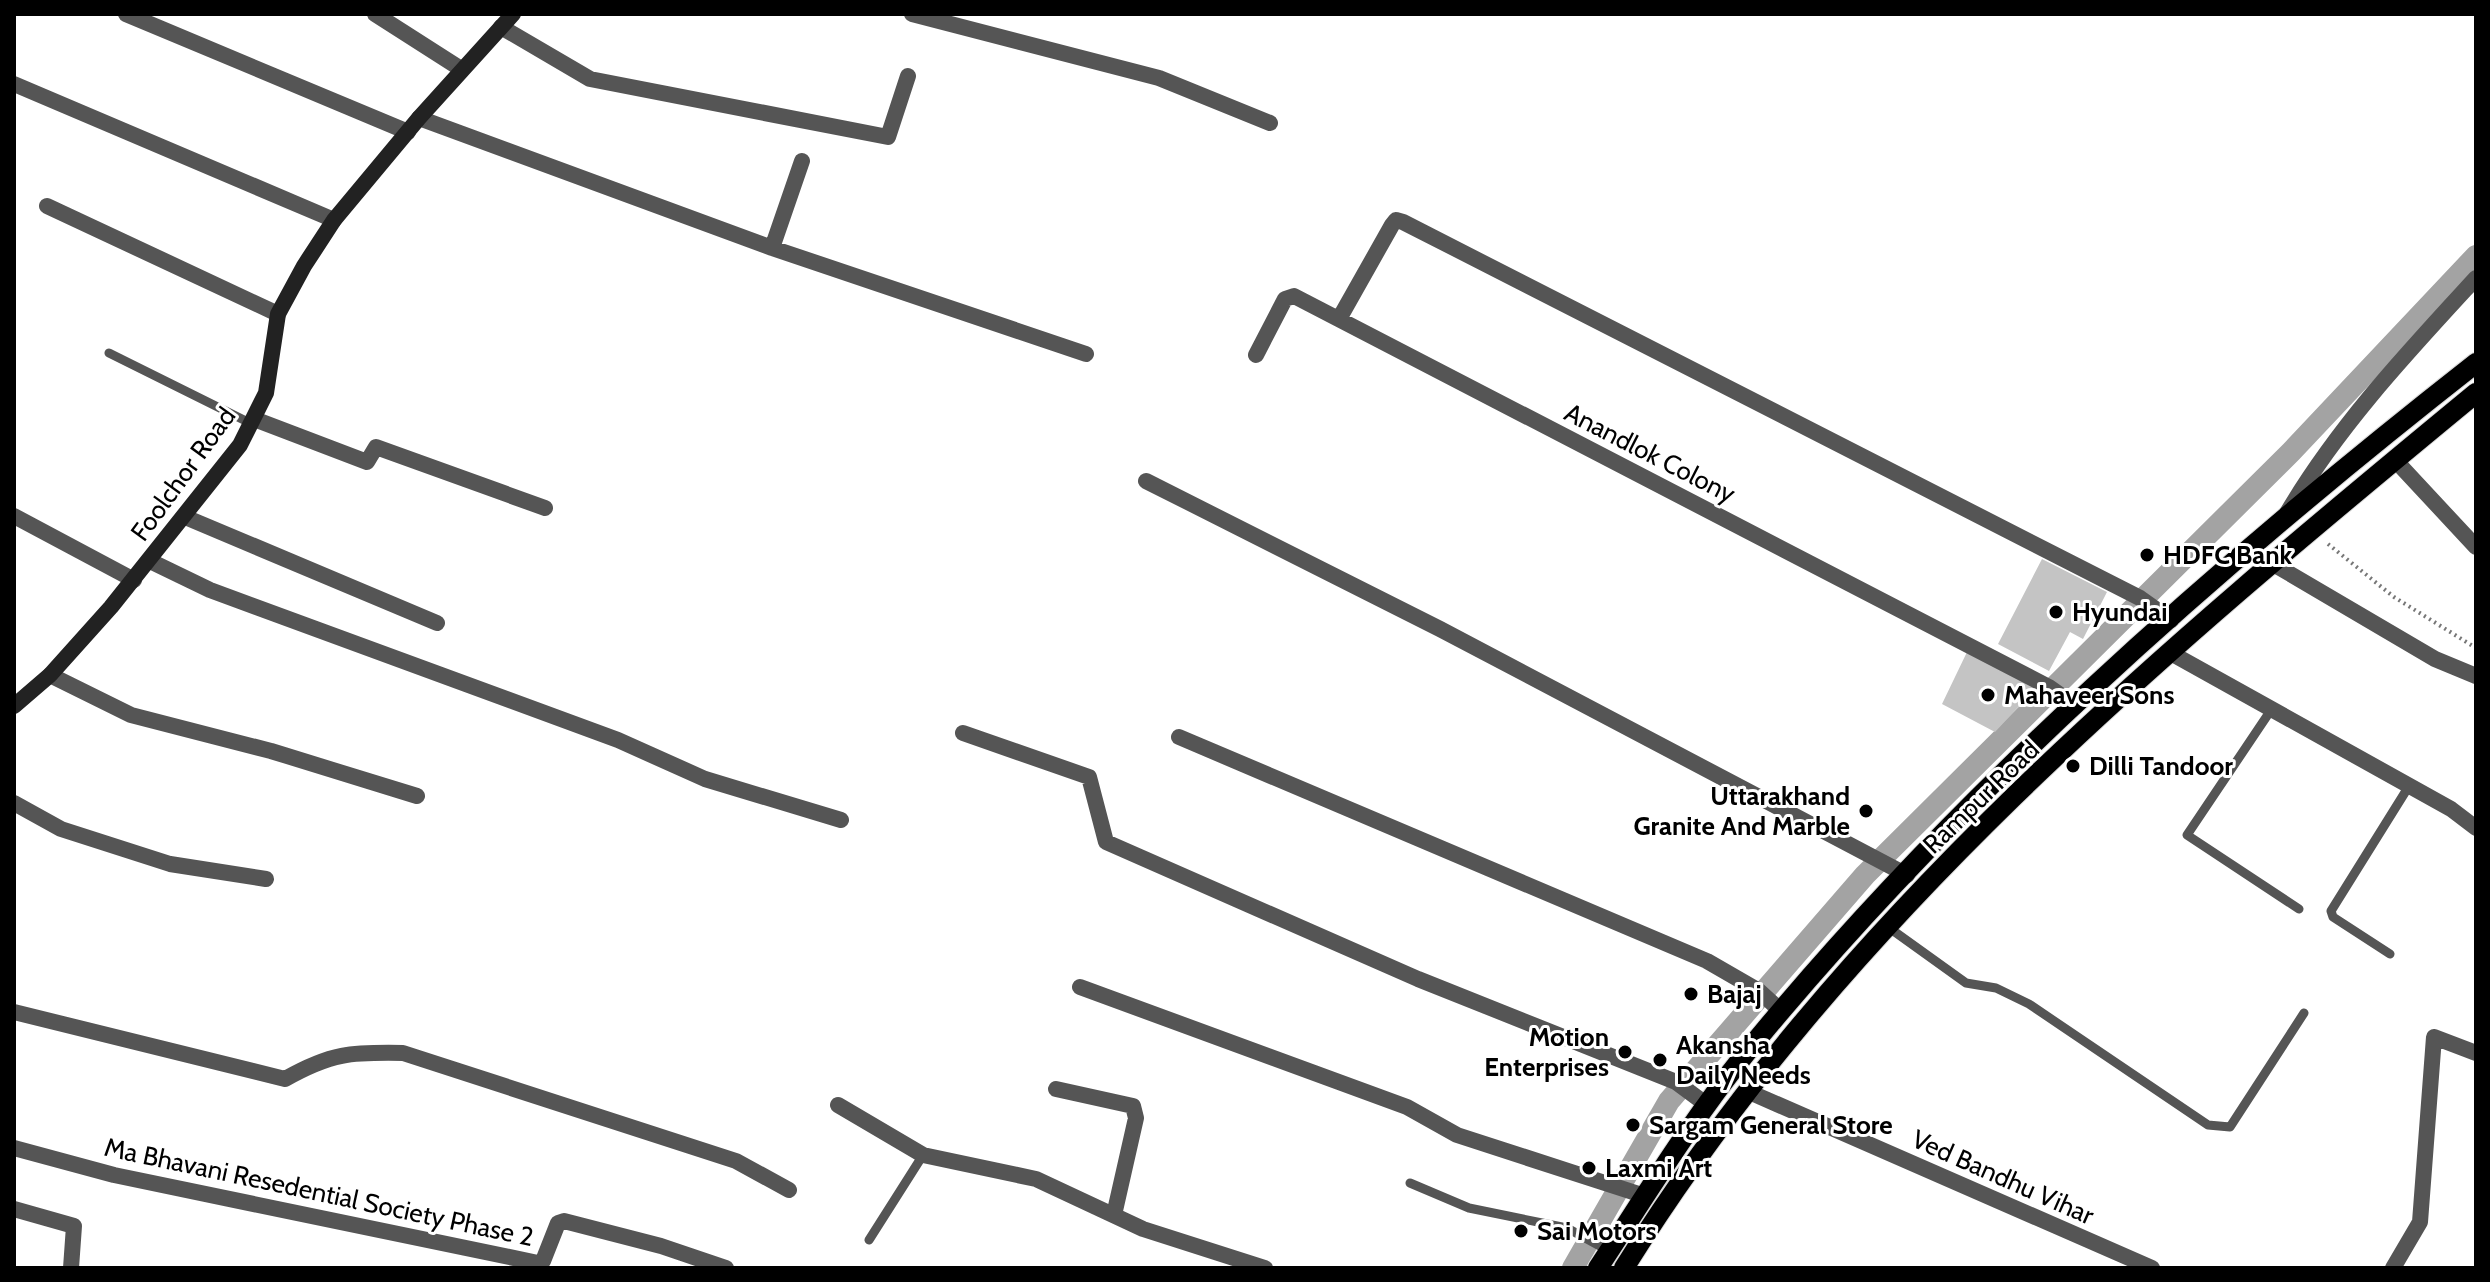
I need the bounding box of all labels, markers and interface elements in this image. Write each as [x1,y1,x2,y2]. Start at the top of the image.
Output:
street label: Anandlok Colony [1559,396,1741,510]
street label: Foolchor Road [124,401,242,547]
place label: HDFC Bank [2163,539,2292,571]
marker: HDFC Bank [2138,546,2156,564]
place label: Hyundai [2072,596,2167,628]
marker: Hyundai [2047,603,2065,621]
place label: Mahaveer Sons [2004,679,2174,711]
marker: Mahaveer Sons [1979,686,1997,704]
street label: Rampur Road [1916,734,2046,860]
place label: Dilli Tandoor [2089,750,2233,782]
marker: Dilli Tandoor [2064,757,2082,775]
place label: Uttarakhand Granite And Marble [1633,780,1850,842]
marker: Uttarakhand Granite And Marble [1857,802,1875,820]
place label: Bajaj [1707,978,1762,1010]
marker: Bajaj [1682,985,1700,1003]
place label: Motion Enterprises [1484,1021,1609,1083]
place label: Akansha Daily Needs [1676,1029,1811,1091]
marker: Motion Enterprises [1616,1043,1634,1061]
marker: Akansha Daily Needs [1651,1051,1669,1069]
place label: Sargam General Store [1649,1109,1893,1141]
marker: Sargam General Store [1624,1116,1642,1134]
street label: Ved Bandhu Vihar [1907,1123,2100,1232]
street label: Ma Bhavani Resedential Society Phase 2 [102,1131,536,1253]
place label: Laxmi Art [1605,1152,1712,1184]
marker: Laxmi Art [1580,1159,1598,1177]
place label: Sai Motors [1537,1215,1656,1247]
marker: Sai Motors [1512,1222,1530,1240]

